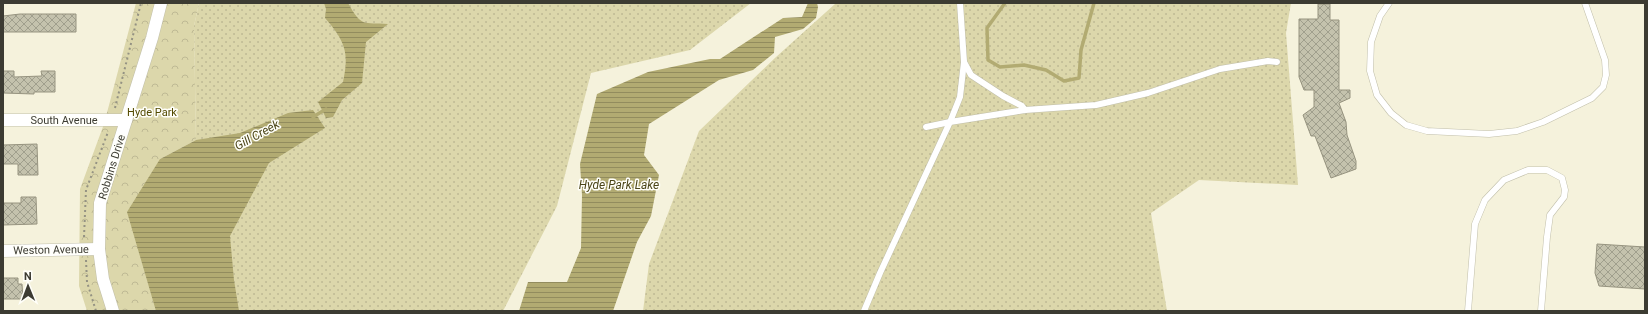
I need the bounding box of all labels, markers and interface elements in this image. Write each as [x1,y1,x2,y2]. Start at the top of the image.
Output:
park label: Hyde Park [127,106,177,119]
street label: South Avenue [30,114,98,127]
water label: Gill Creek [232,116,283,153]
street label: Robbins Drive [96,133,128,201]
water label: Hyde Park Lake [579,178,659,192]
street label: Weston Avenue [13,243,89,257]
north arrow [8,266,48,306]
text: N [24,270,32,283]

